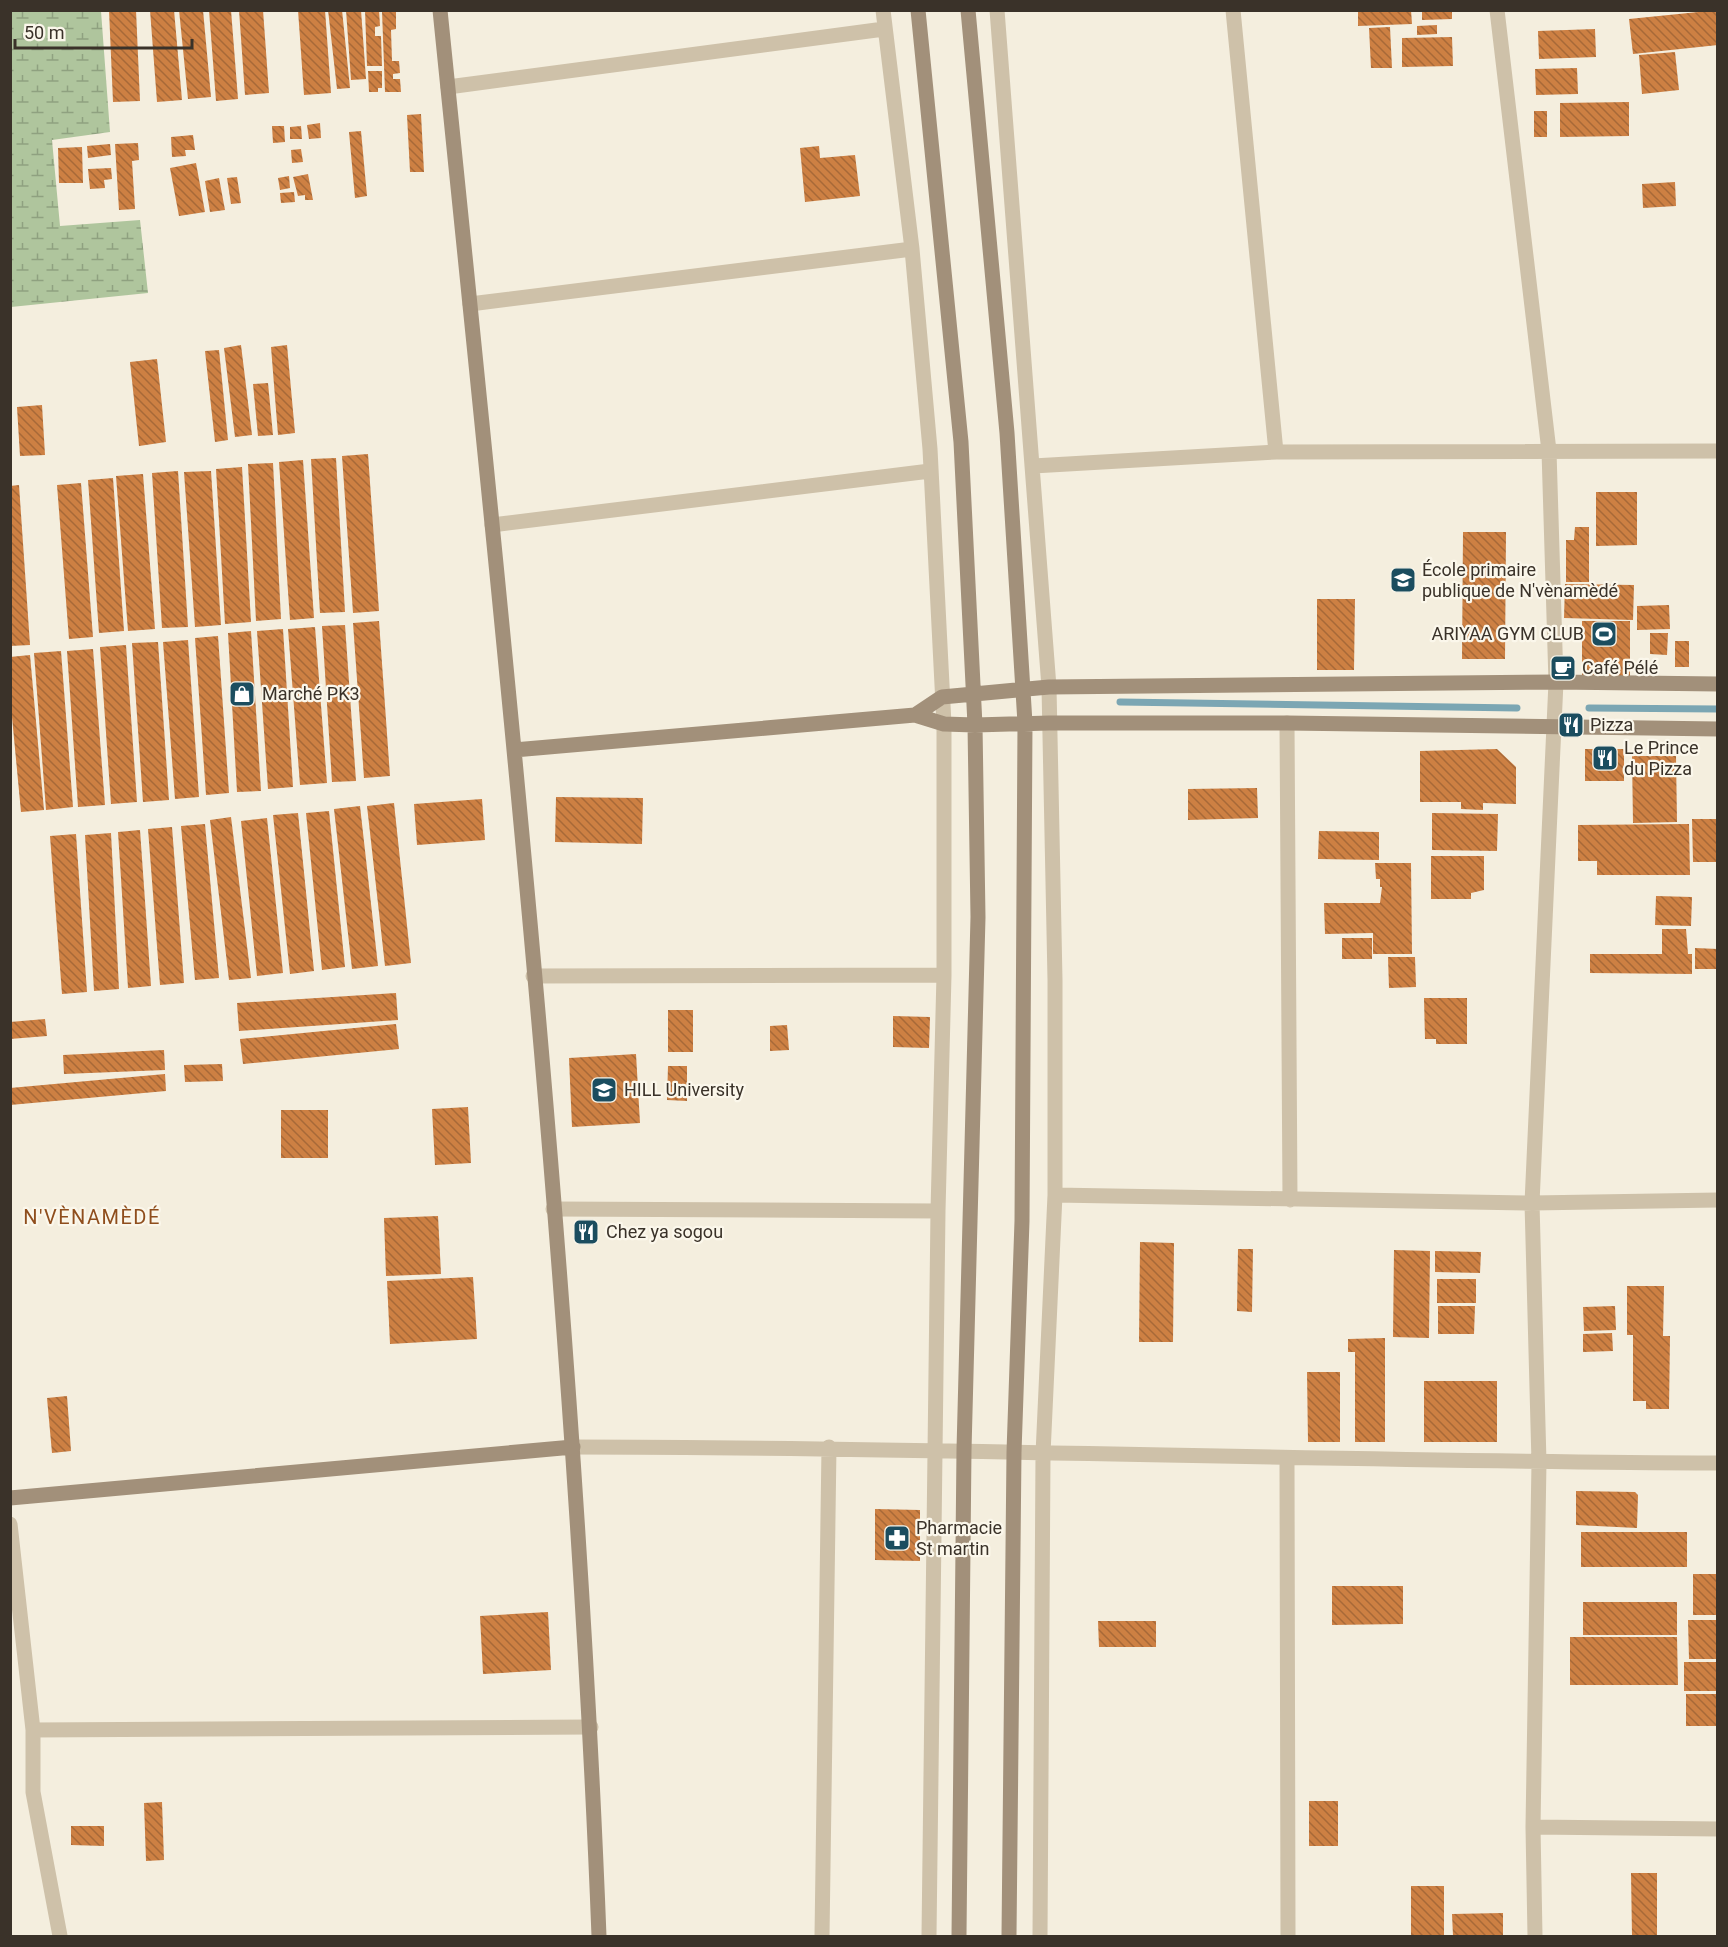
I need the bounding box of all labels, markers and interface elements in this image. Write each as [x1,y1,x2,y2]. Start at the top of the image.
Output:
scale bar [15,12,192,50]
text: 50 m [24,22,64,43]
place label: École primaire publique de N'vènamèdé [1422,559,1618,601]
school or university icon: École primaire publique de N'vènamèdé [1388,565,1418,595]
sports icon: ARIYAA GYM CLUB [1589,619,1619,649]
place label: ARIYAA GYM CLUB [1432,623,1584,644]
cafe icon: Café Pélé [1548,653,1578,683]
place label: Café Pélé [1582,657,1658,678]
shop icon: Marché PK3 [227,679,257,709]
place label: Marché PK3 [262,683,360,704]
restaurant icon: Pizza [1556,710,1586,740]
place label: Pizza [1590,714,1633,735]
place label: Le Prince du Pizza [1624,737,1698,779]
restaurant icon: Le Prince du Pizza [1590,743,1620,773]
school or university icon: HILL University [589,1075,619,1105]
place label: HILL University [624,1079,744,1100]
district label: N'VÈNAMÈDÉ [23,1205,161,1229]
restaurant icon: Chez ya sogou [571,1217,601,1247]
place label: Chez ya sogou [606,1221,723,1242]
place label: Pharmacie St martin [916,1517,1002,1559]
pharmacy icon: Pharmacie St martin [882,1523,912,1553]

